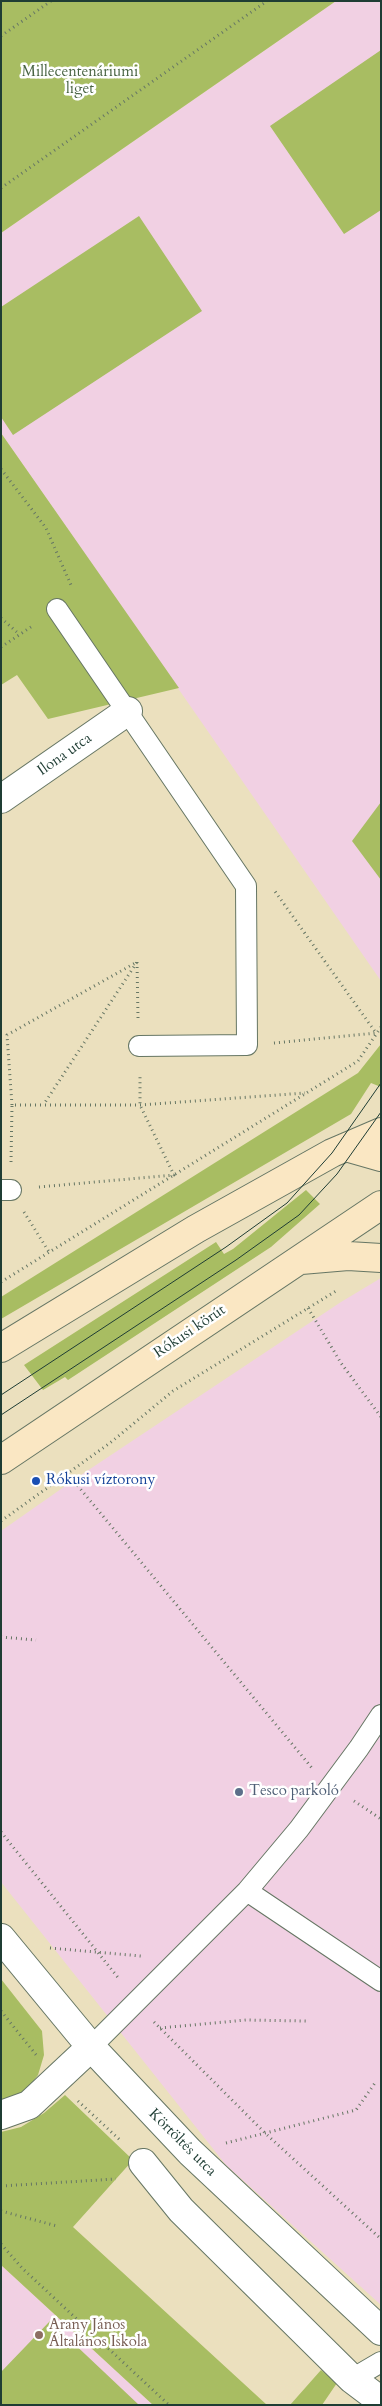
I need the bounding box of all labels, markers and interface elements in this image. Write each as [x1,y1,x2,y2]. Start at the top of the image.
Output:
park label: Millecentenáriumi liget [22,64,138,99]
street label: Ilona utca [34,730,96,780]
street label: Rókusi körút [151,1301,229,1363]
place label: Rókusi víztorony [46,1472,155,1490]
marker: Rókusi víztorony [30,1475,42,1487]
place label: Tesco parkoló [249,1783,339,1801]
marker: Tesco parkoló [233,1786,245,1798]
street label: Körtöltés utca [144,2105,220,2181]
place label: Arany János Általános Iskola [49,2317,147,2352]
marker: Arany János Általános Iskola [33,2329,45,2341]

